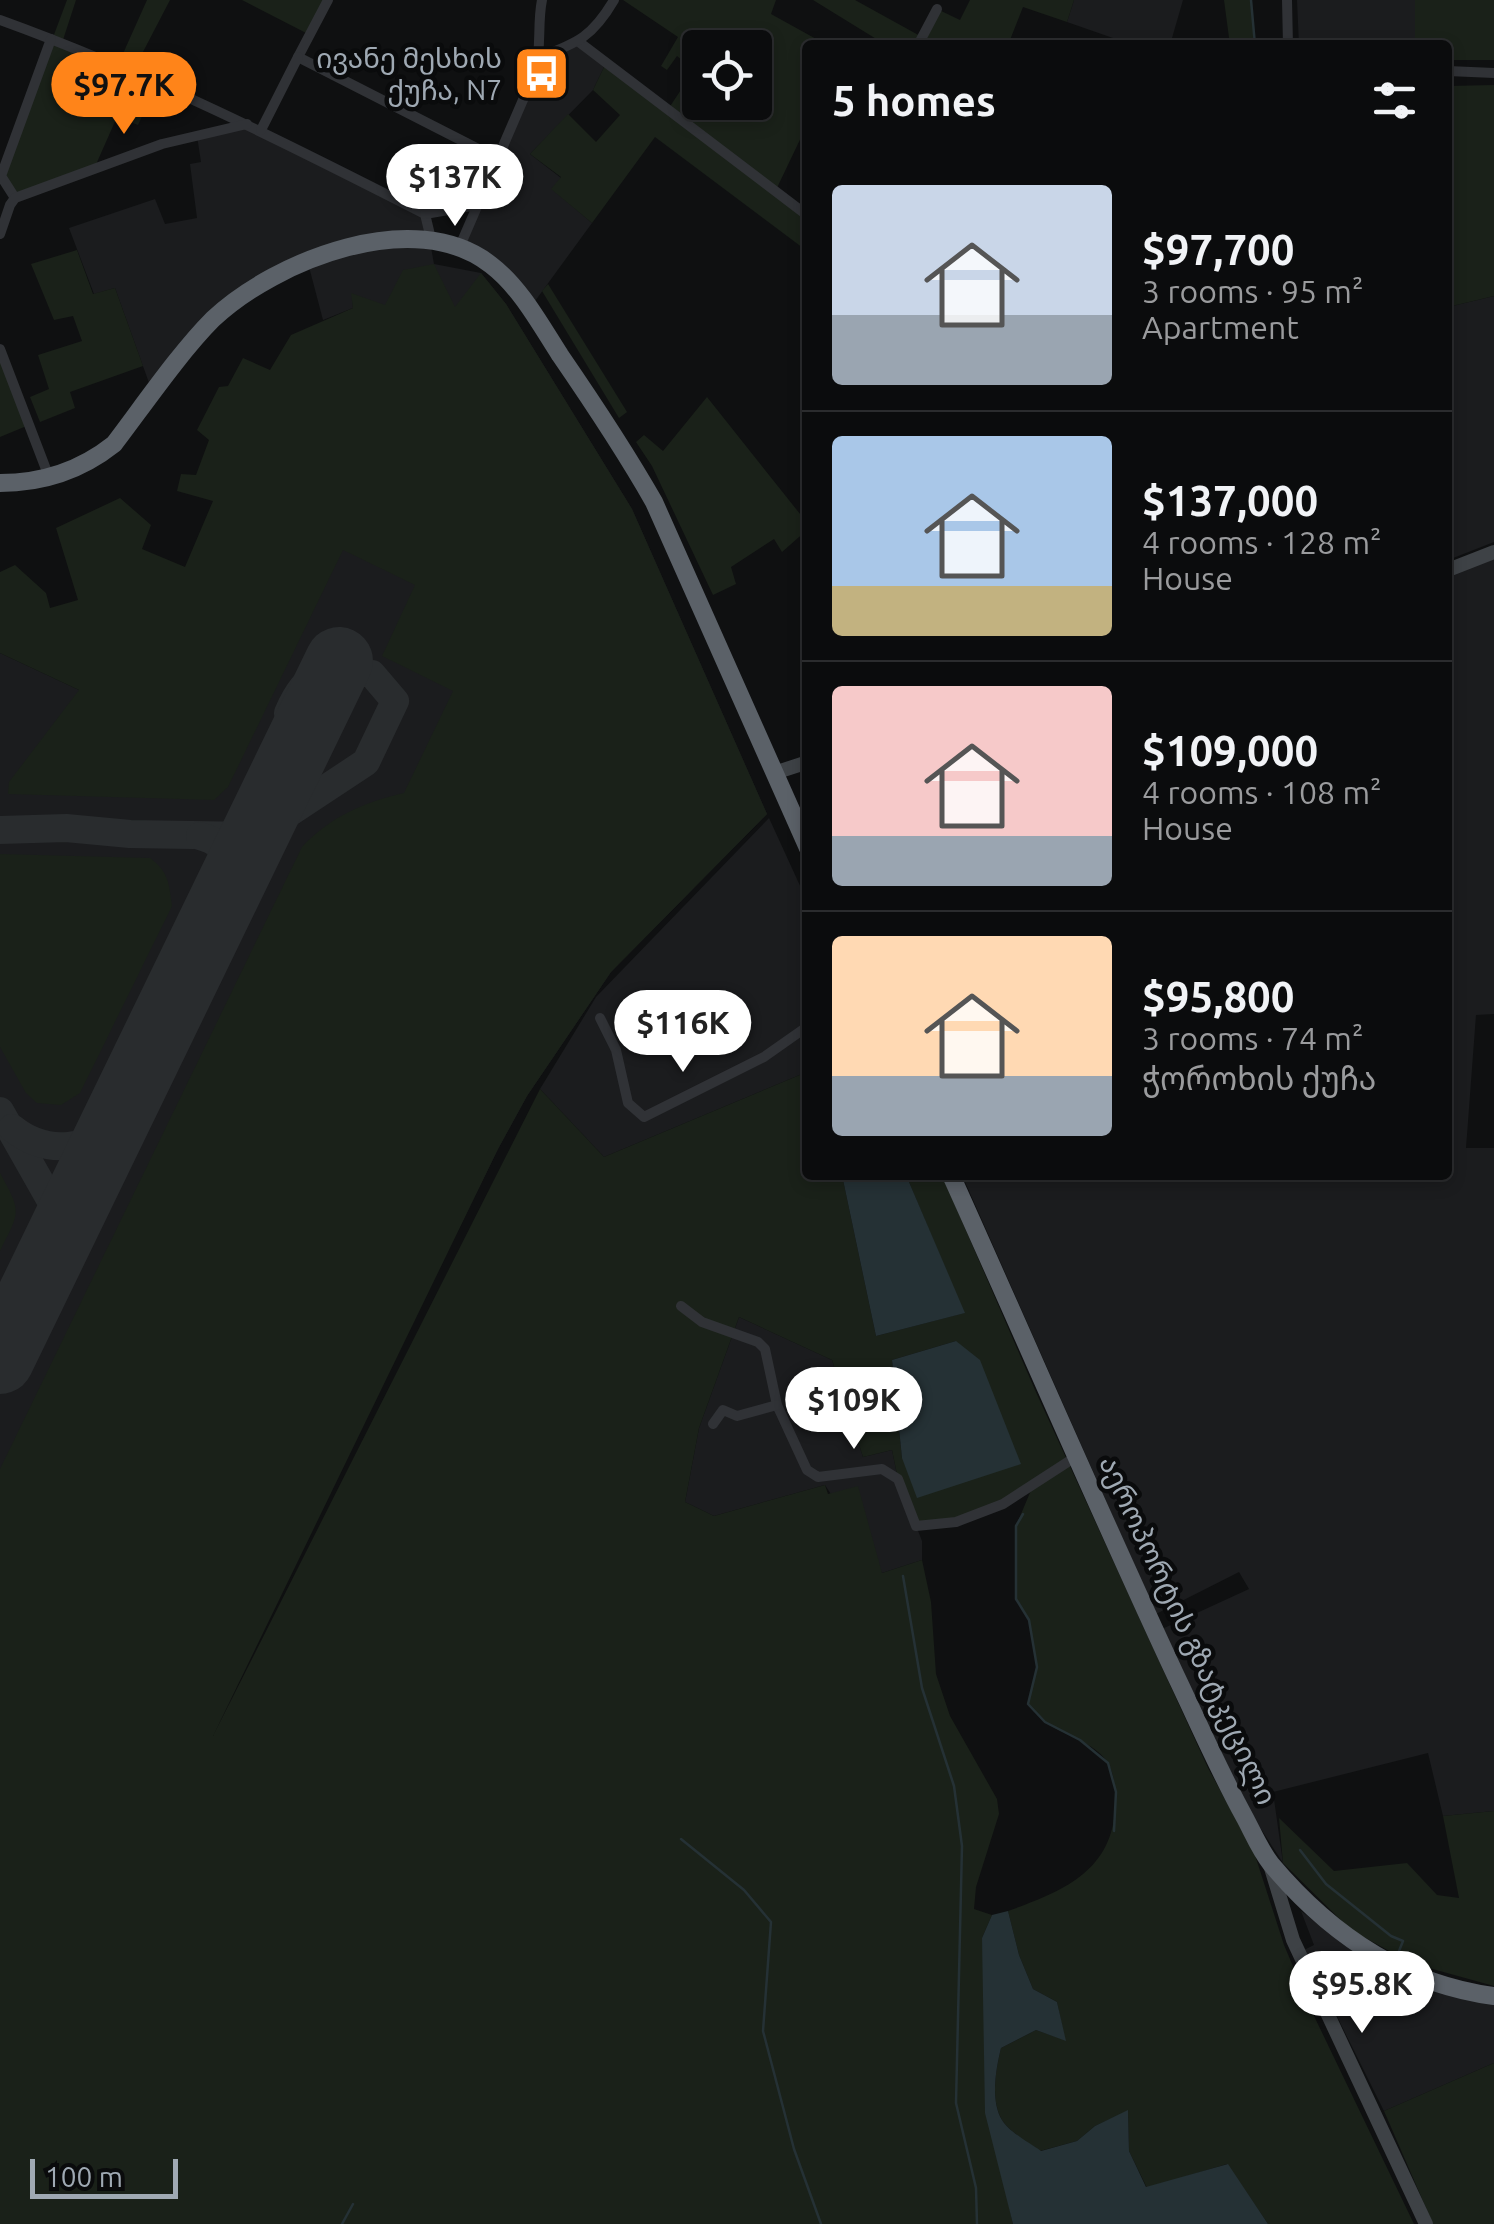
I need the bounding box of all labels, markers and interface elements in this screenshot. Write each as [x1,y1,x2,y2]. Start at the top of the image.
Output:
map controls [682,30,772,120]
button: locate [682,30,772,120]
place label: ივანე მესხის ქუჩა, N7 [316,42,502,107]
bus stop icon: ივანე მესხის ქუჩა, N7 [511,44,571,104]
pin: $97.7K [43,52,205,137]
text: $97.7K [73,66,175,102]
icon: filters [1367,73,1422,128]
text: 5 homes [832,77,996,124]
pin: $137K [385,144,525,229]
text: $137K [408,158,502,194]
icon: home [912,225,1032,345]
text: $97,700 [1142,226,1294,273]
text: 3 rooms · 95 m² [1142,273,1363,309]
text: Apartment [1142,309,1299,345]
icon: home [912,476,1032,596]
text: $137,000 [1142,477,1318,524]
text: 4 rooms · 128 m² [1142,524,1382,560]
text: House [1142,560,1233,596]
icon: home [912,726,1032,846]
text: $109,000 [1142,727,1318,774]
text: 4 rooms · 108 m² [1142,774,1382,810]
text: House [1142,810,1233,846]
text: $95,800 [1142,973,1294,1020]
icon: home [912,976,1032,1096]
pin: $116K [613,990,753,1075]
text: $116K [636,1004,730,1040]
text: 3 rooms · 74 m² [1142,1020,1363,1056]
text: ჭოროხის ქუჩა [1142,1060,1376,1096]
pin: $109K [784,1367,924,1452]
text: $109K [807,1381,901,1417]
street label: აეროპორტის გზატკეცილი [1092,1450,1283,1810]
pin: $95.8K [1281,1951,1443,2036]
text: $95.8K [1311,1965,1413,2001]
scale bar [30,2154,178,2198]
text: 100 m [45,2161,123,2192]

